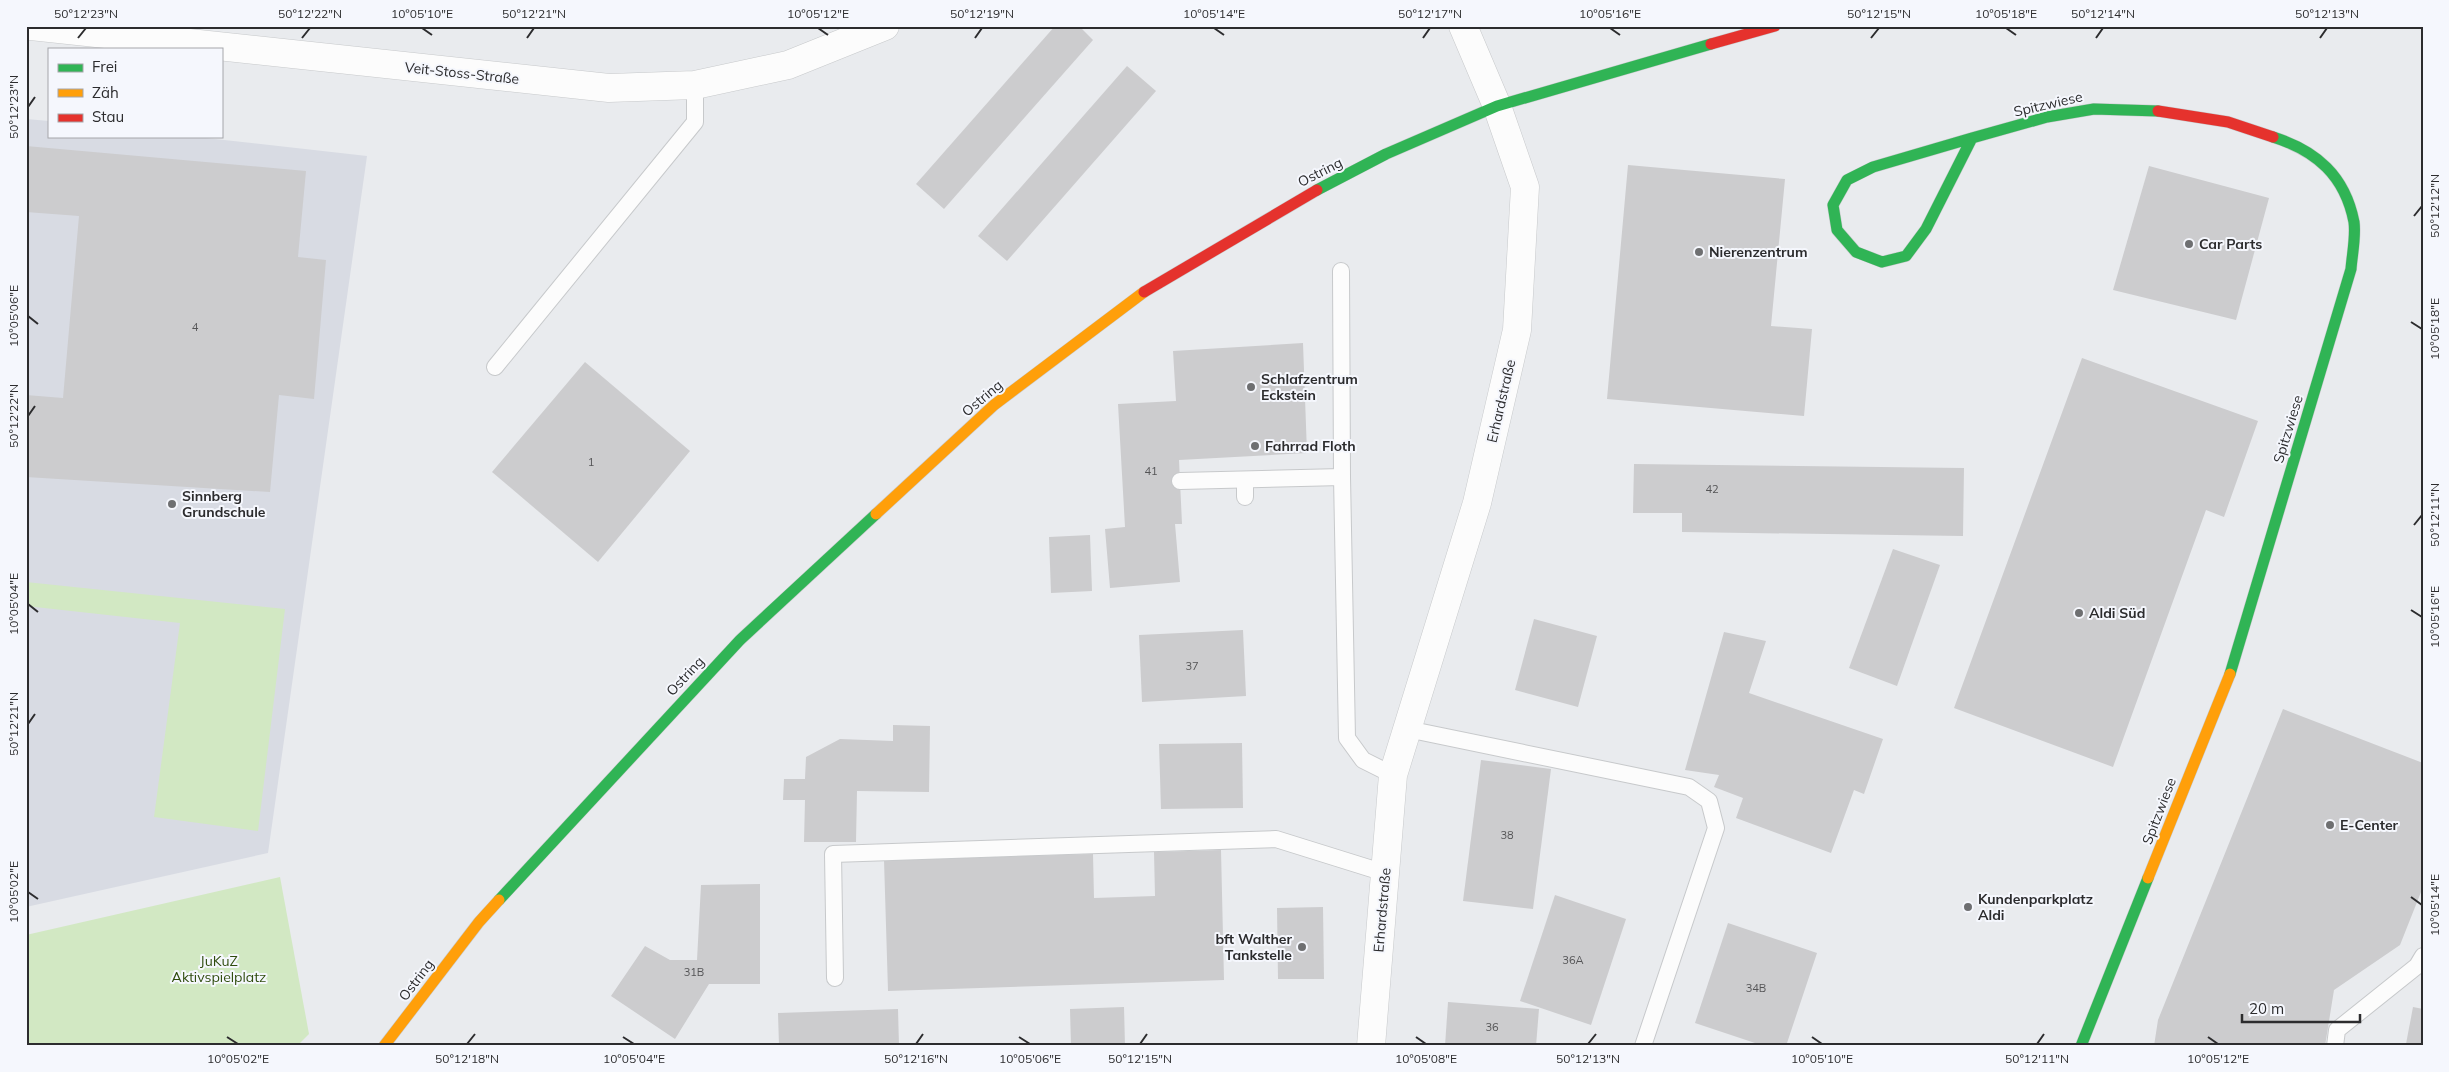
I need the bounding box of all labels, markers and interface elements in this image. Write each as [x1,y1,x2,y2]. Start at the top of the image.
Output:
text: 50°12'23"N [54,6,118,21]
text: 50°12'22"N [278,6,342,21]
text: 10°05'10"E [391,6,453,21]
text: 50°12'21"N [502,6,566,21]
text: 10°05'12"E [787,6,849,21]
text: 50°12'19"N [950,6,1014,21]
text: 10°05'14"E [1183,6,1245,21]
text: 50°12'17"N [1398,6,1462,21]
text: 10°05'16"E [1579,6,1641,21]
text: 50°12'15"N [1847,6,1911,21]
text: 10°05'18"E [1975,6,2037,21]
text: 50°12'14"N [2071,6,2135,21]
text: 50°12'13"N [2295,6,2359,21]
legend [48,48,222,138]
text: Frei [92,57,117,76]
street label: Veit-Stoss-Straße [404,58,520,88]
text: 50°12'23"N [6,75,21,139]
text: Zäh [92,83,119,102]
street label: Spitzwiese [2012,87,2084,121]
text: Stau [92,107,124,126]
street label: Ostring [1295,153,1345,191]
text: 50°12'12"N [2427,174,2442,238]
place label: Car Parts [2199,235,2262,253]
marker: Car Parts [2183,238,2195,250]
place label: Nierenzentrum [1709,243,1807,261]
marker: Nierenzentrum [1693,246,1705,258]
text: 10°05'06"E [6,285,21,347]
text: 10°05'18"E [2427,298,2442,360]
house number: 4 [192,320,199,334]
street label: Erhardstraße [1483,358,1519,444]
place label: Schlafzentrum Eckstein [1261,370,1358,404]
street label: Ostring [958,376,1006,420]
marker: Schlafzentrum Eckstein [1245,381,1257,393]
text: 50°12'22"N [6,384,21,448]
street label: Spitzwiese [2269,393,2307,465]
place label: Fahrrad Floth [1265,437,1356,455]
marker: Fahrrad Floth [1249,440,1261,452]
house number: 1 [588,455,594,469]
house number: 41 [1144,464,1158,478]
house number: 42 [1705,482,1719,496]
text: 50°12'11"N [2427,483,2442,547]
place label: Sinnberg Grundschule [182,487,266,521]
marker: Sinnberg Grundschule [166,498,178,510]
text: 10°05'04"E [6,573,21,635]
text: 10°05'16"E [2427,586,2442,648]
place label: Aldi Süd [2089,604,2145,622]
marker: Aldi Süd [2073,607,2085,619]
street label: Ostring [662,652,708,700]
house number: 37 [1185,659,1199,673]
text: 50°12'21"N [6,692,21,756]
street label: Spitzwiese [2138,775,2180,847]
place label: E-Center [2340,816,2399,834]
marker: E-Center [2324,819,2336,831]
house number: 38 [1500,828,1514,842]
text: 10°05'02"E [6,861,21,923]
street label: Erhardstraße [1369,867,1395,953]
text: 10°05'14"E [2427,874,2442,936]
place label: Kundenparkplatz Aldi [1978,890,2093,924]
marker: Kundenparkplatz Aldi [1962,901,1974,913]
place label: bft Walther Tankstelle [1215,930,1292,964]
marker: bft Walther Tankstelle [1296,941,1308,953]
park label: JuKuZ Aktivspielplatz [172,952,266,986]
house number: 36A [1562,953,1584,967]
street label: Ostring [394,956,438,1004]
house number: 31B [684,965,704,979]
house number: 34B [1746,981,1766,995]
scale bar [2242,992,2359,1024]
text: 20 m [2249,999,2284,1018]
house number: 36 [1485,1020,1499,1034]
text: 10°05'02"E [207,1051,269,1066]
text: 50°12'18"N [435,1051,499,1066]
text: 10°05'04"E [603,1051,665,1066]
text: 50°12'16"N [884,1051,948,1066]
text: 10°05'06"E [999,1051,1061,1066]
text: 50°12'15"N [1108,1051,1172,1066]
text: 10°05'08"E [1395,1051,1457,1066]
text: 50°12'13"N [1556,1051,1620,1066]
text: 10°05'10"E [1791,1051,1853,1066]
text: 50°12'11"N [2005,1051,2069,1066]
text: 10°05'12"E [2187,1051,2249,1066]

